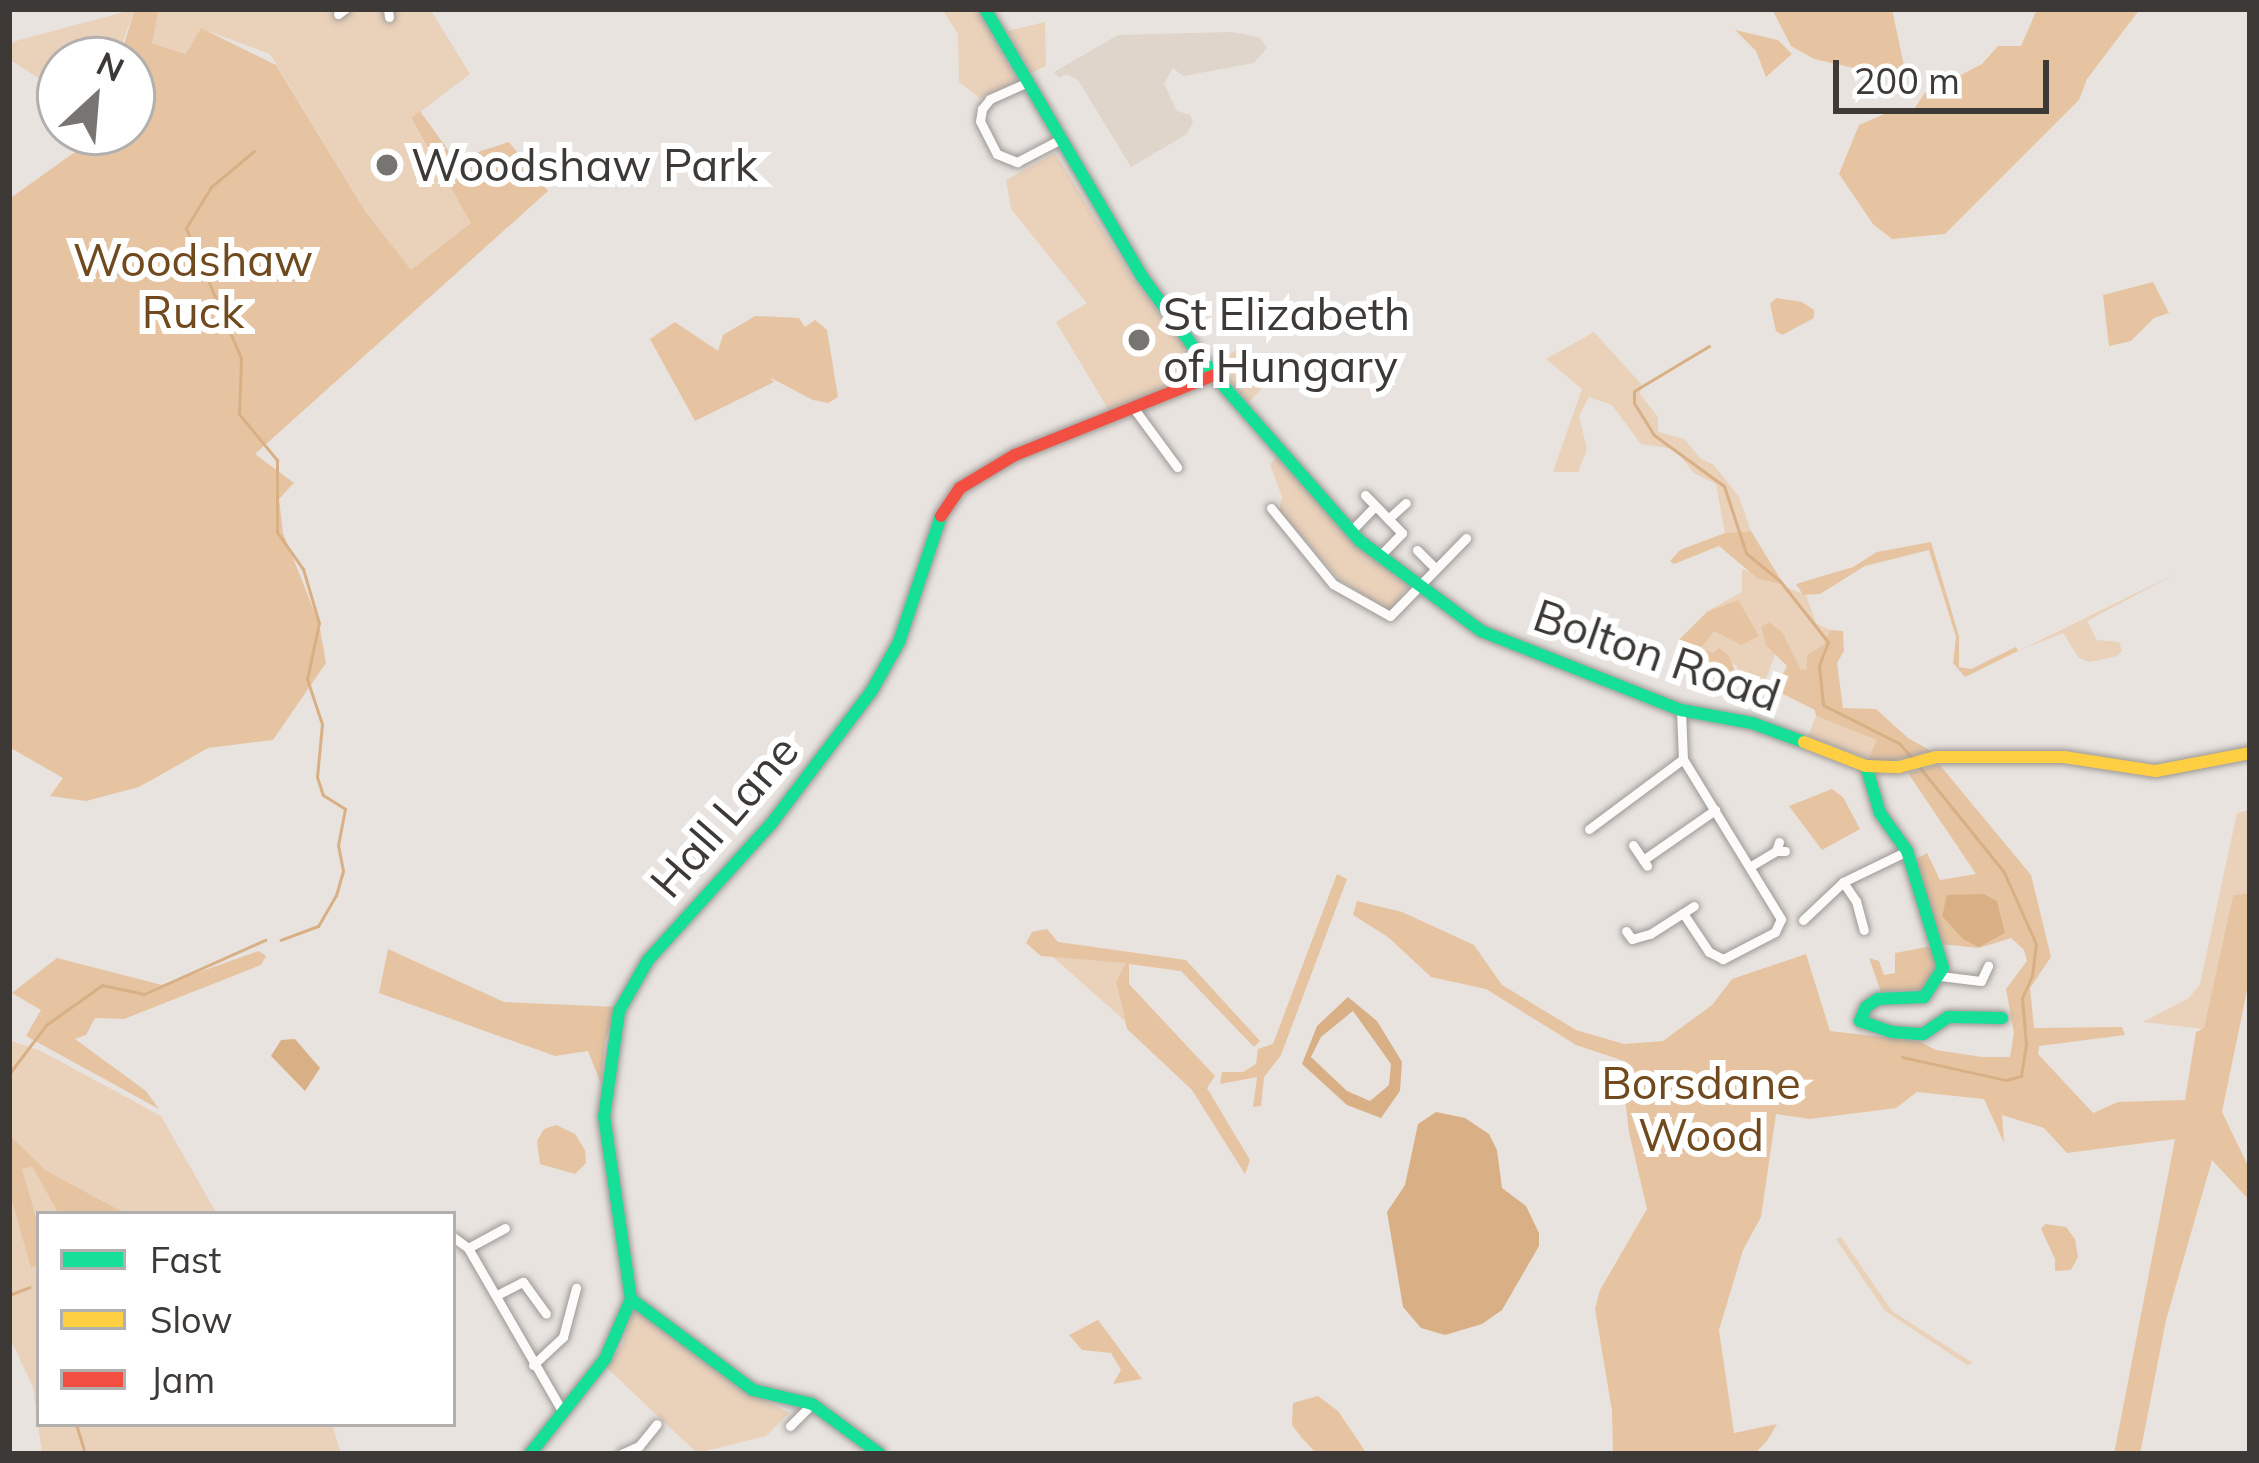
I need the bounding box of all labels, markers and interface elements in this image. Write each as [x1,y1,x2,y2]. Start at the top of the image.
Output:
north arrow [36,36,156,156]
scale bar [1839,36,2055,110]
text: N [90,42,131,90]
text: 200 m [1854,58,1960,103]
place label: Woodshaw Park [411,138,758,192]
marker: Woodshaw Park [374,152,400,178]
park label: Woodshaw Ruck [73,233,313,339]
place label: St Elizabeth of Hungary [1163,287,1410,393]
marker: St Elizabeth of Hungary [1126,327,1152,353]
street label: Bolton Road [1527,588,1787,722]
street label: Hall Lane [639,724,809,908]
park label: Borsdane Wood [1601,1056,1801,1162]
legend [36,1211,456,1427]
text: Fast [150,1237,221,1282]
text: Slow [150,1297,233,1342]
text: Jam [150,1357,215,1402]

